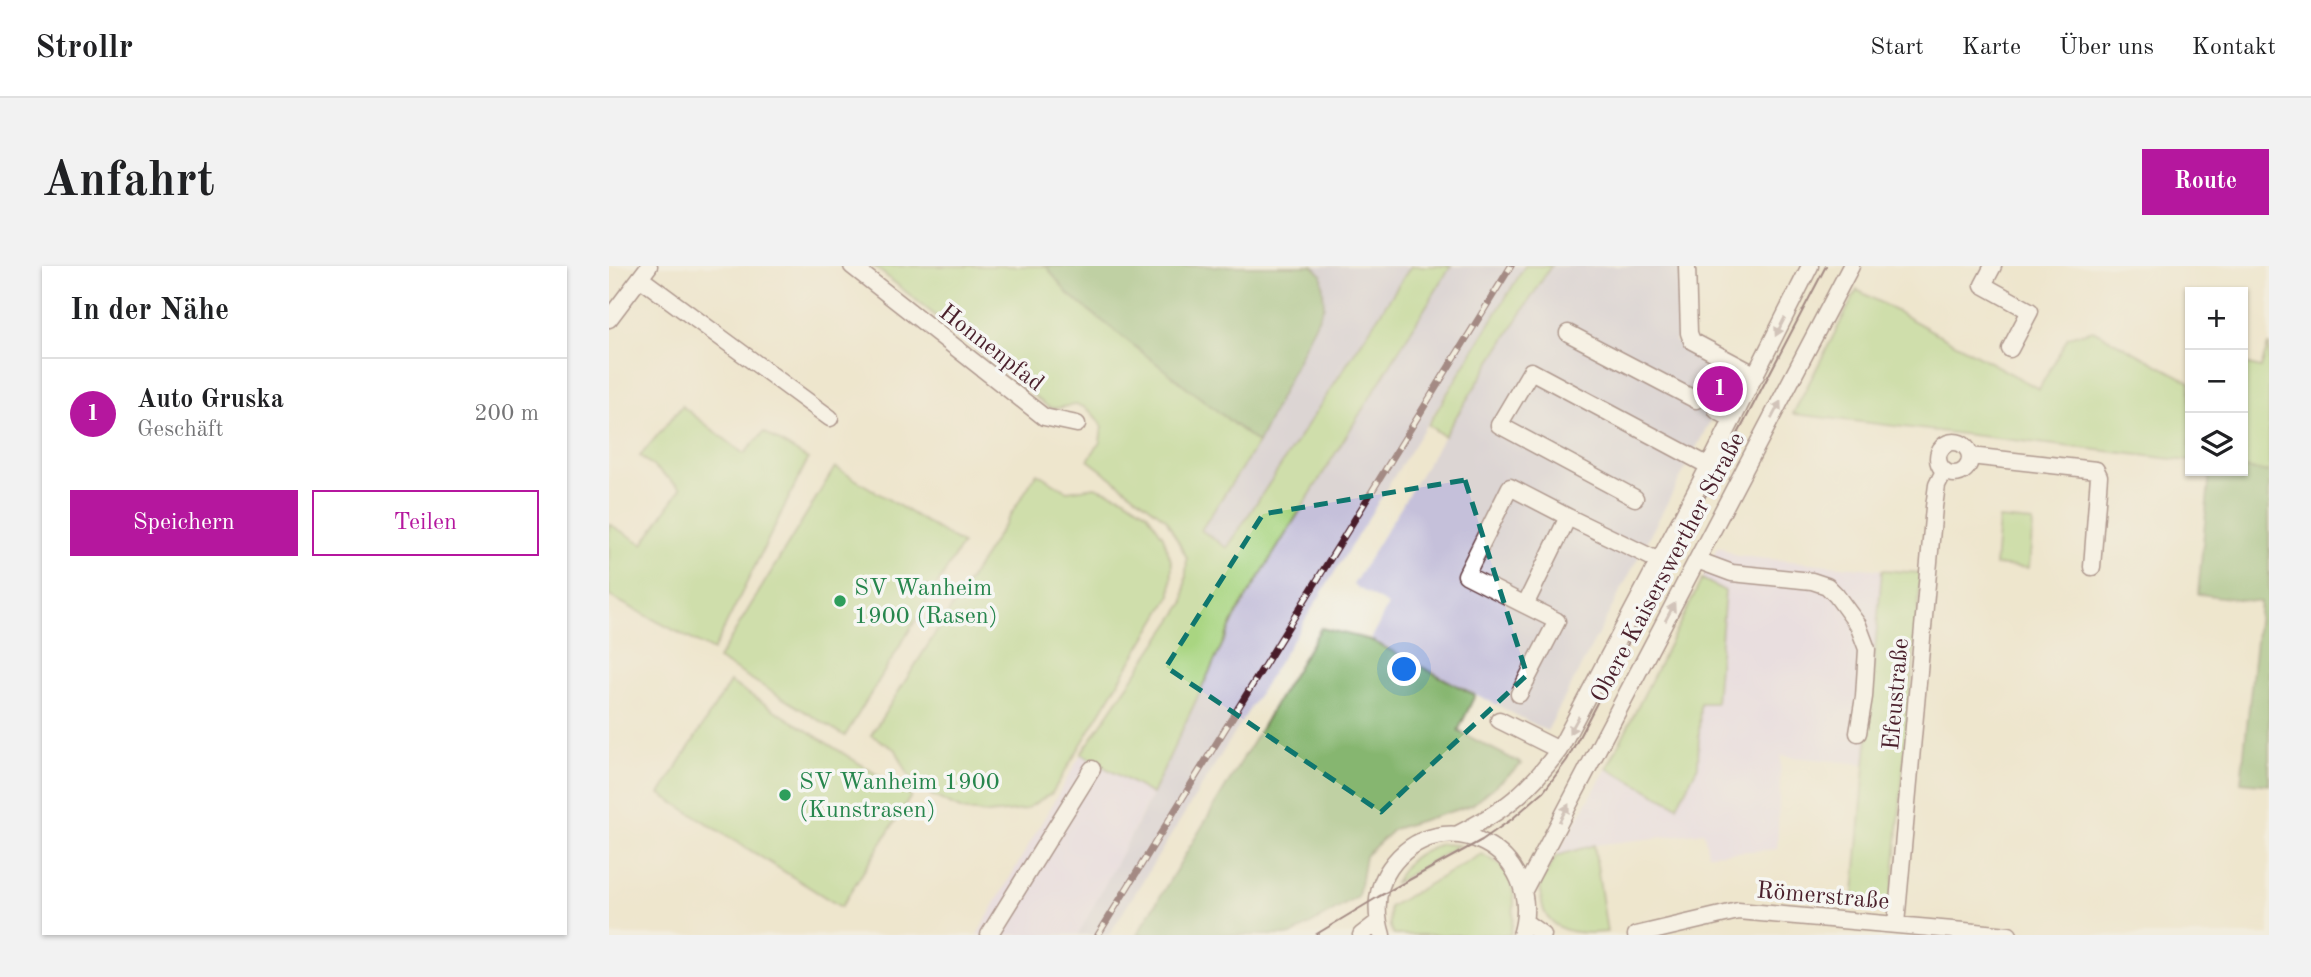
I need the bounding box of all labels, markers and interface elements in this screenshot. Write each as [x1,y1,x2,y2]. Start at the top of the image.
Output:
text: Strollr [35,32,133,65]
text: Start [1870,36,1924,60]
text: Karte [1962,36,2021,60]
text: Über uns [2059,36,2154,60]
text: Kontakt [2192,36,2276,60]
button: Route [2142,149,2269,215]
text: Anfahrt [42,158,215,207]
map controls [2185,287,2248,476]
button: + [2185,287,2248,350]
text: In der Nähe [70,296,229,326]
street label: Honnenpfad [934,300,1048,397]
one-way arrow [1774,317,1785,337]
button: − [2185,350,2248,413]
pin: 1 [1697,363,1743,415]
text: Auto Gruska [137,387,284,413]
one-way arrow [1770,400,1781,420]
text: 1 [86,402,100,425]
text: 200 m [474,402,539,425]
button: layers [2185,413,2248,476]
text: Geschäft [137,418,224,441]
street label: Obere Kaiserswerther Straße [1587,429,1750,707]
button: Speichern [70,490,298,556]
button: Teilen [312,490,539,556]
place label: SV Wanheim 1900 (Rasen) [854,577,998,629]
marker: SV Wanheim 1900 (Rasen) [832,593,848,609]
one-way arrow [1663,601,1675,621]
street label: Efeustraße [1880,637,1914,751]
your location [1387,652,1421,686]
one-way arrow [1568,715,1580,735]
place label: SV Wanheim 1900 (Kunstrasen) [799,771,1000,823]
marker: SV Wanheim 1900 (Kunstrasen) [777,787,793,803]
one-way arrow [1558,803,1570,823]
street label: Römerstraße [1755,879,1890,915]

